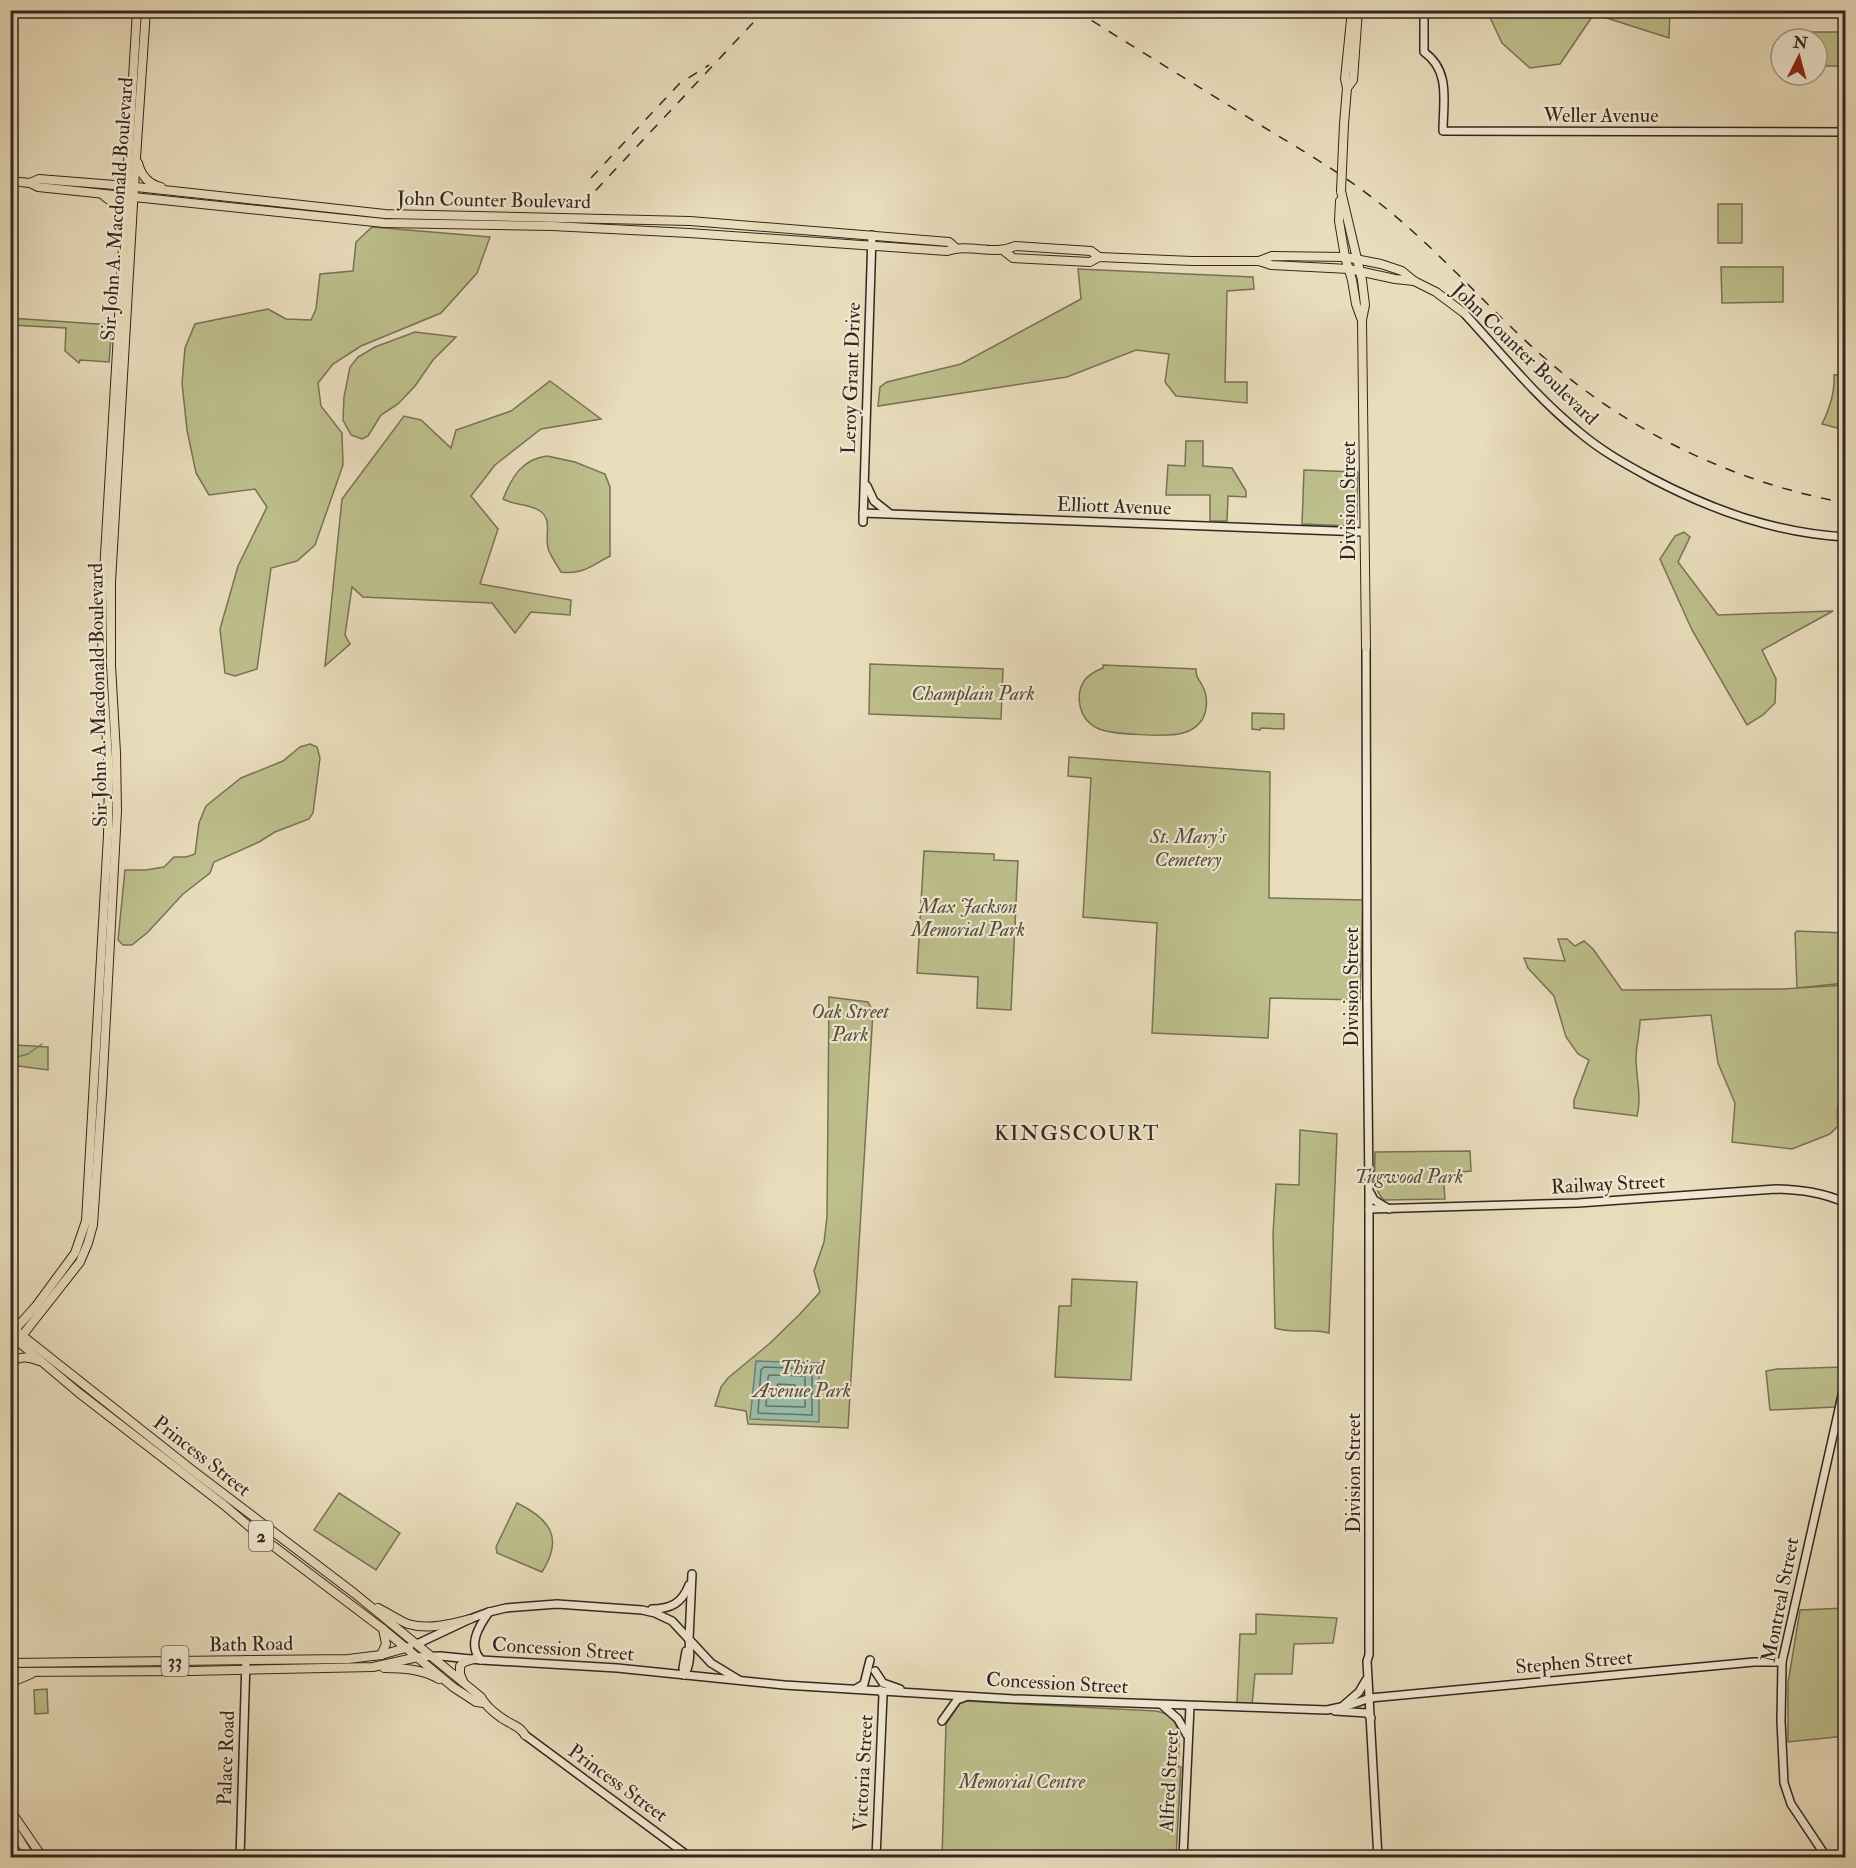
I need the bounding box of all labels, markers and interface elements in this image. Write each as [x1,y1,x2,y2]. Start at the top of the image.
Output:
north arrow [1769,27,1829,87]
text: N [1791,32,1809,54]
street label: Sir John A. Macdonald Boulevard [95,76,139,342]
street label: Weller Avenue [1542,103,1659,128]
street label: John Counter Boulevard [396,186,591,214]
street label: John Counter Boulevard [1446,277,1604,430]
street label: Leroy Grant Drive [836,302,866,454]
street label: Division Street [1336,441,1361,561]
street label: Elliott Avenue [1056,492,1172,520]
street label: Sir John A. Macdonald Boulevard [83,563,113,827]
park label: Champlain Park [911,681,1035,706]
park label: St. Mary's Cemetery [1149,824,1227,872]
park label: Max Jackson Memorial Park [910,894,1025,942]
street label: Division Street [1339,927,1364,1047]
park label: Oak Street Park [811,999,890,1047]
district label: KINGSCOURT [994,1120,1160,1147]
park label: Tugwood Park [1355,1164,1463,1189]
street label: Railway Street [1550,1168,1666,1199]
park label: Third Avenue Park [751,1355,851,1403]
street label: Princess Street [148,1410,256,1502]
street label: Division Street [1341,1413,1366,1533]
road number: 2 [249,1521,273,1551]
street label: Montreal Street [1756,1535,1804,1665]
street label: Bath Road [209,1631,294,1657]
street label: Concession Street [491,1632,635,1666]
street label: Stephen Street [1514,1644,1634,1681]
road number: 33 [162,1646,188,1676]
street label: Concession Street [985,1667,1129,1699]
street label: Palace Road [212,1710,240,1806]
street label: Victoria Street [847,1714,879,1832]
street label: Alfred Street [1154,1729,1184,1834]
street label: Princess Street [563,1738,673,1828]
park label: Memorial Centre [958,1769,1086,1794]

